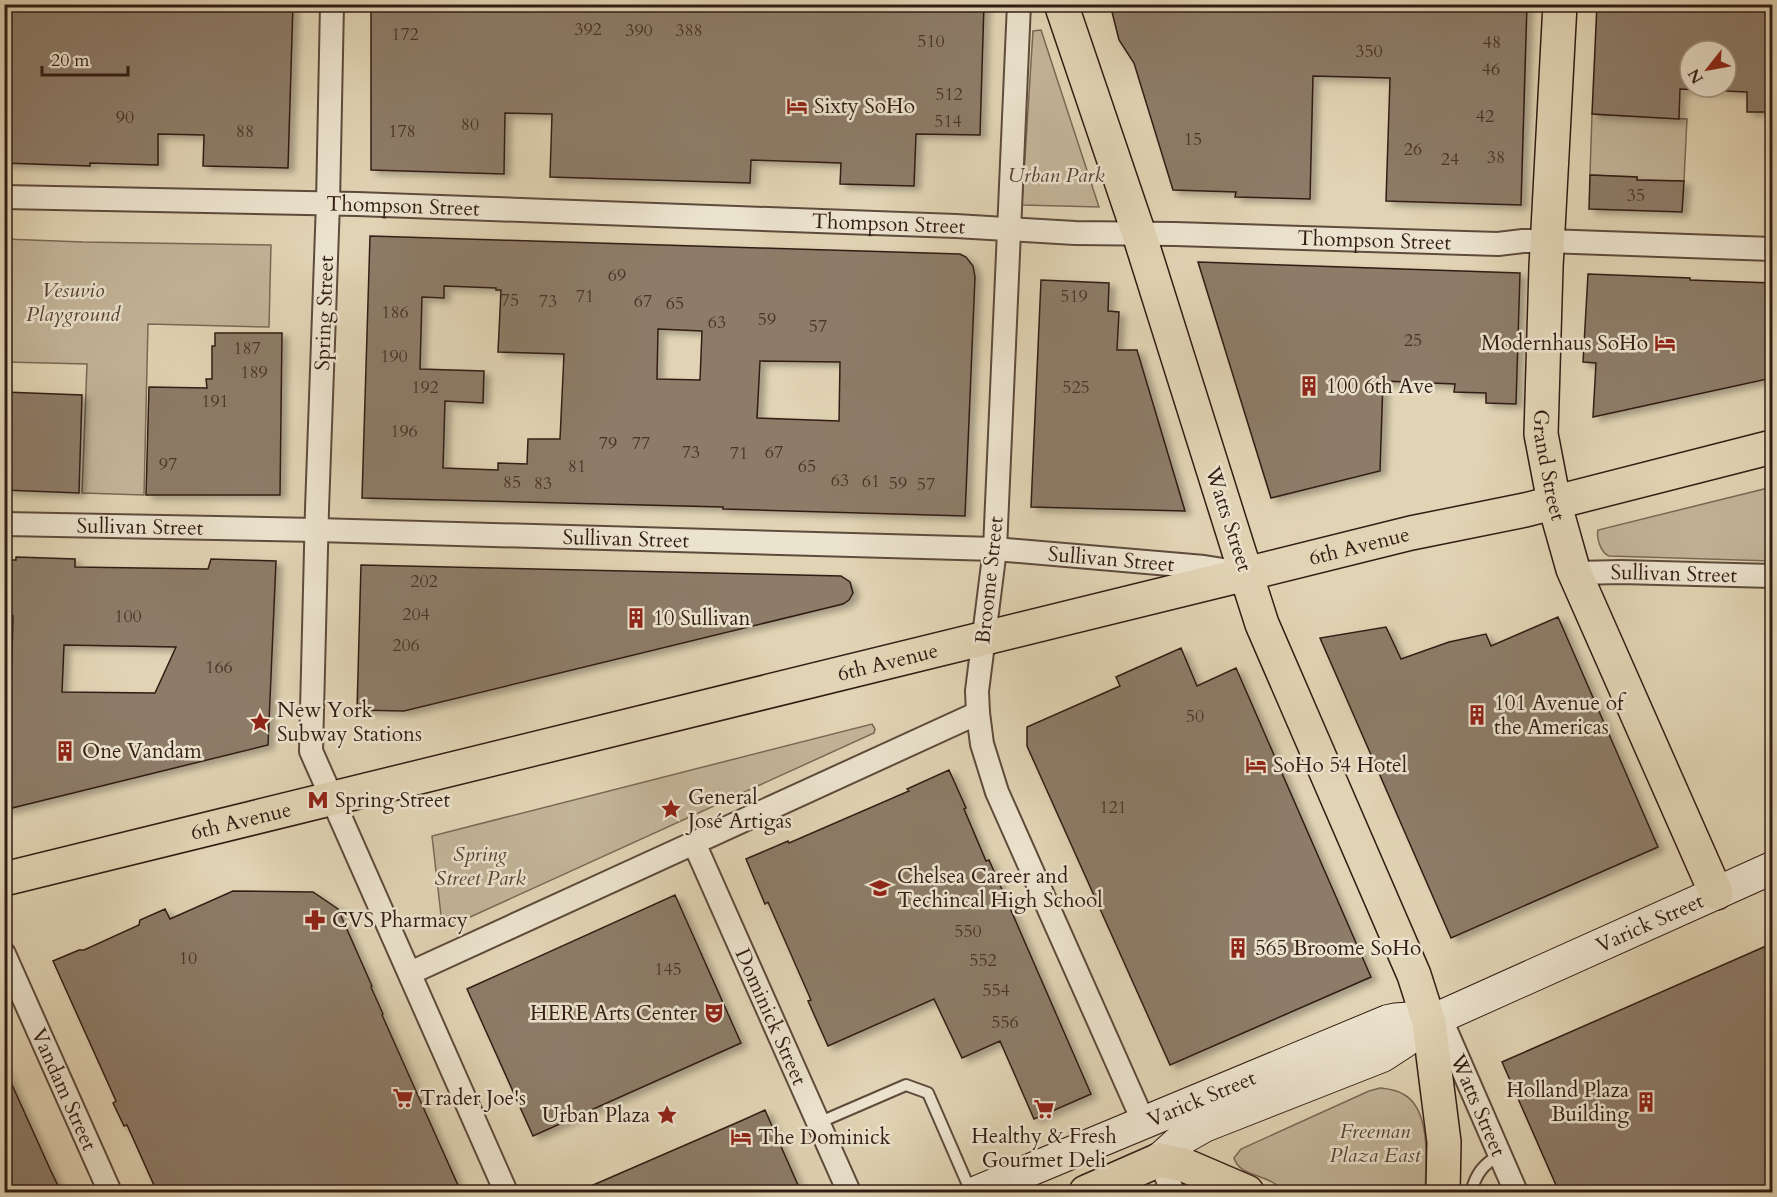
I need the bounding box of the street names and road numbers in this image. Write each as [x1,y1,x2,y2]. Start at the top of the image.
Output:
street label: Thompson Street [326,189,481,224]
street label: Thompson Street [811,207,967,242]
street label: Thompson Street [1297,224,1452,258]
street label: Spring Street [308,255,341,371]
street label: Grand Street [1526,409,1573,524]
street label: Watts Street [1198,462,1259,576]
street label: Sullivan Street [76,511,204,543]
street label: Broome Street [968,514,1011,645]
street label: 6th Avenue [1306,520,1413,573]
street label: Sullivan Street [562,523,690,555]
street label: Sullivan Street [1047,540,1176,579]
street label: Sullivan Street [1610,558,1738,590]
street label: 6th Avenue [835,636,941,689]
street label: 6th Avenue [188,795,294,848]
street label: Varick Street [1591,886,1709,960]
street label: Dominick Street [728,944,814,1090]
street label: Vandam Street [24,1024,104,1155]
street label: Watts Street [1442,1049,1513,1161]
street label: Varick Street [1143,1063,1261,1135]

